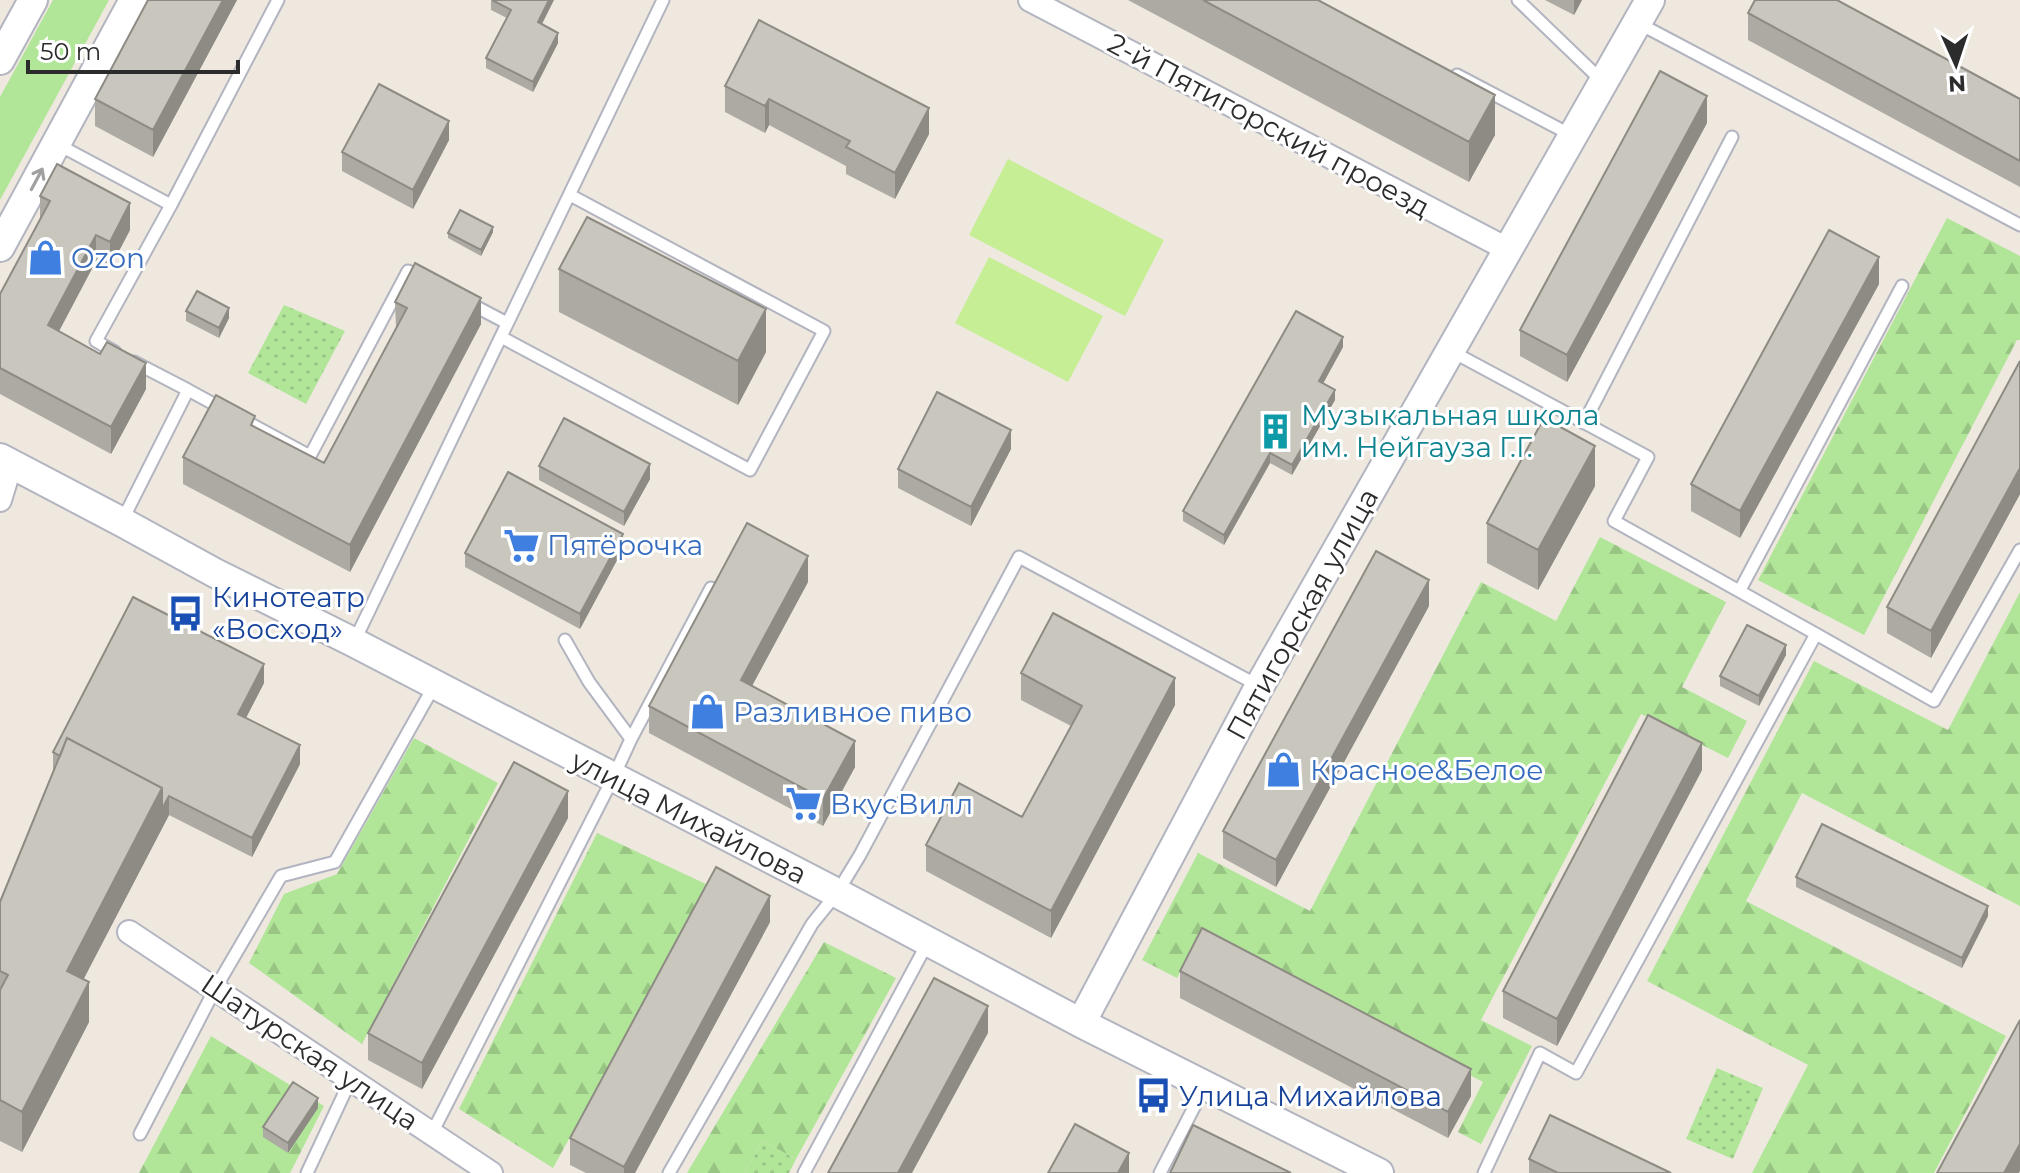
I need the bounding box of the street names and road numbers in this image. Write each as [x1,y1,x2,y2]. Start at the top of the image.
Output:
street label: 2-й Пятигорский проезд [1102,26,1436,224]
street label: Пятигорская улица [1219,482,1385,746]
street label: улица Михайлова [565,742,812,891]
street label: Шатурская улица [195,967,425,1137]

